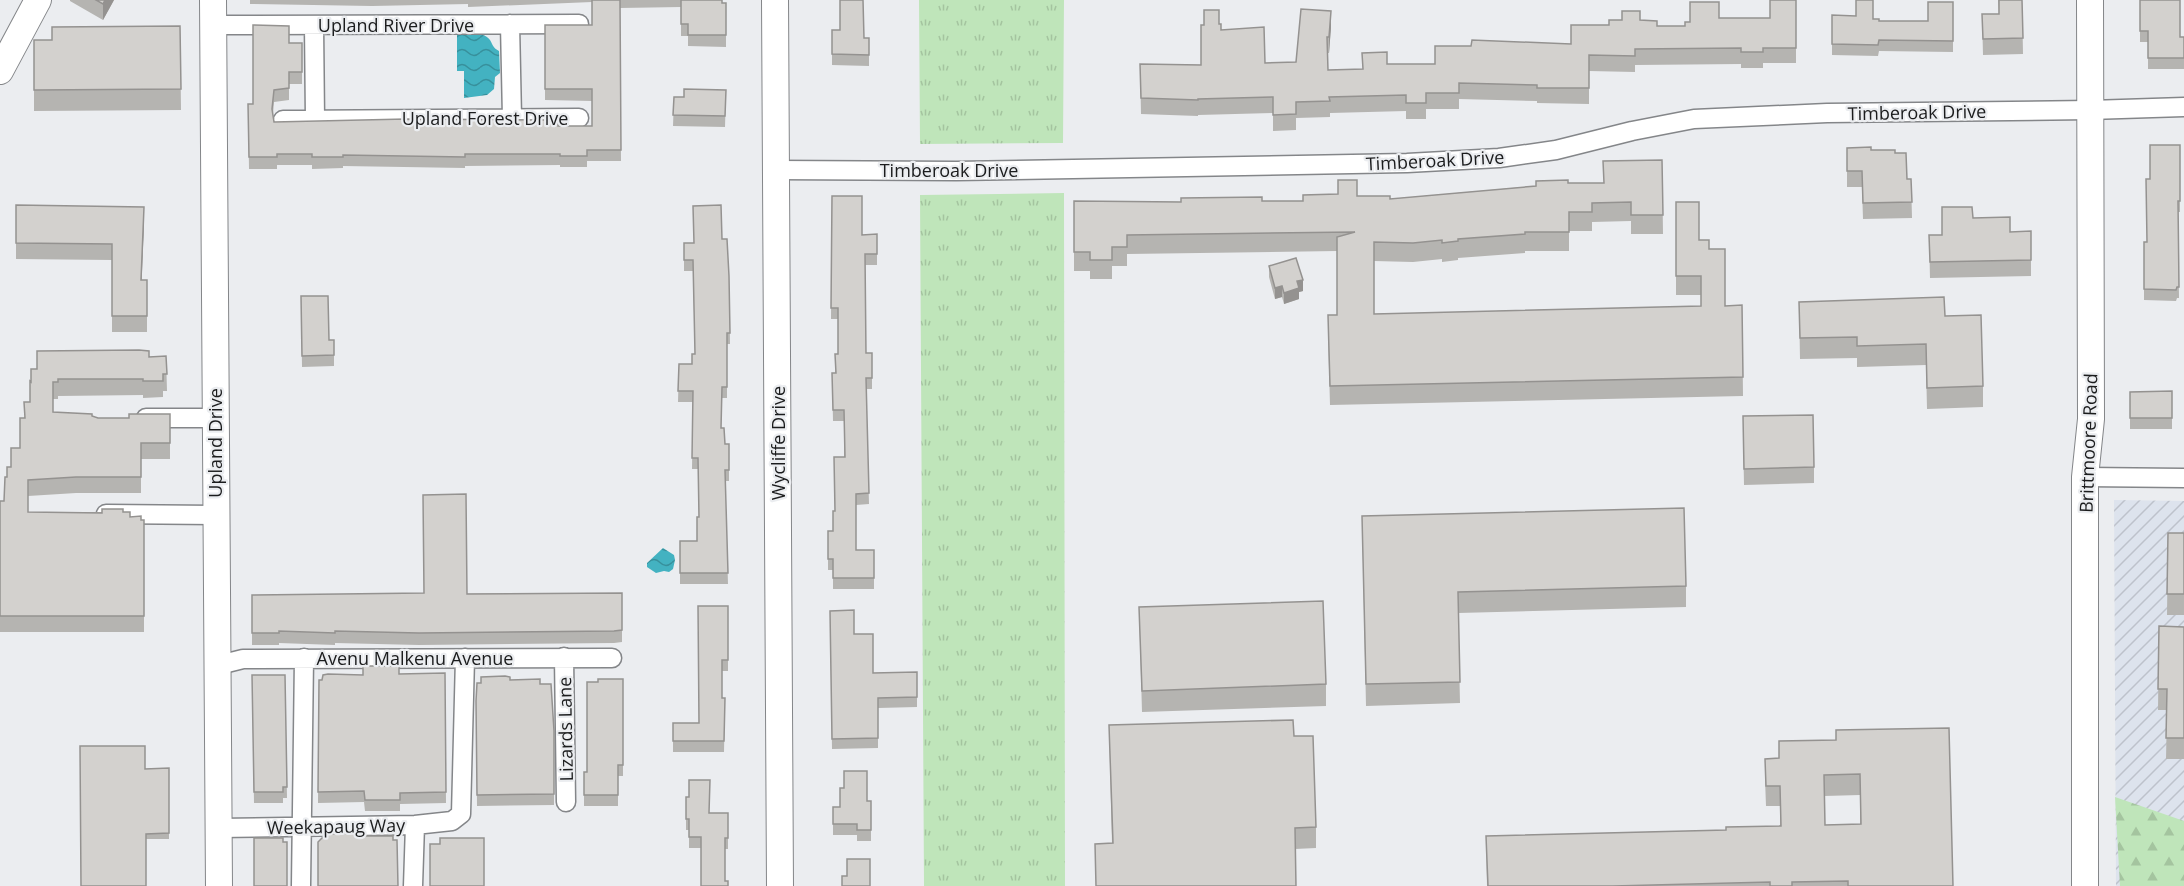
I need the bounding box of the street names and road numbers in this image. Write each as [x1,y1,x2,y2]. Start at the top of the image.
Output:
street label: Upland River Drive [318,13,474,37]
street label: Timberoak Drive [1847,99,1987,125]
street label: Upland Forest Drive [402,106,568,130]
street label: Timberoak Drive [1365,144,1505,176]
street label: Timberoak Drive [880,158,1018,182]
street label: Brittmoore Road [2074,373,2102,513]
street label: Wycliffe Drive [766,386,790,500]
street label: Upland Drive [203,388,227,498]
street label: Avenu Malkenu Avenue [317,646,513,670]
street label: Lizards Lane [552,677,578,781]
street label: Weekapaug Way [267,813,406,839]

